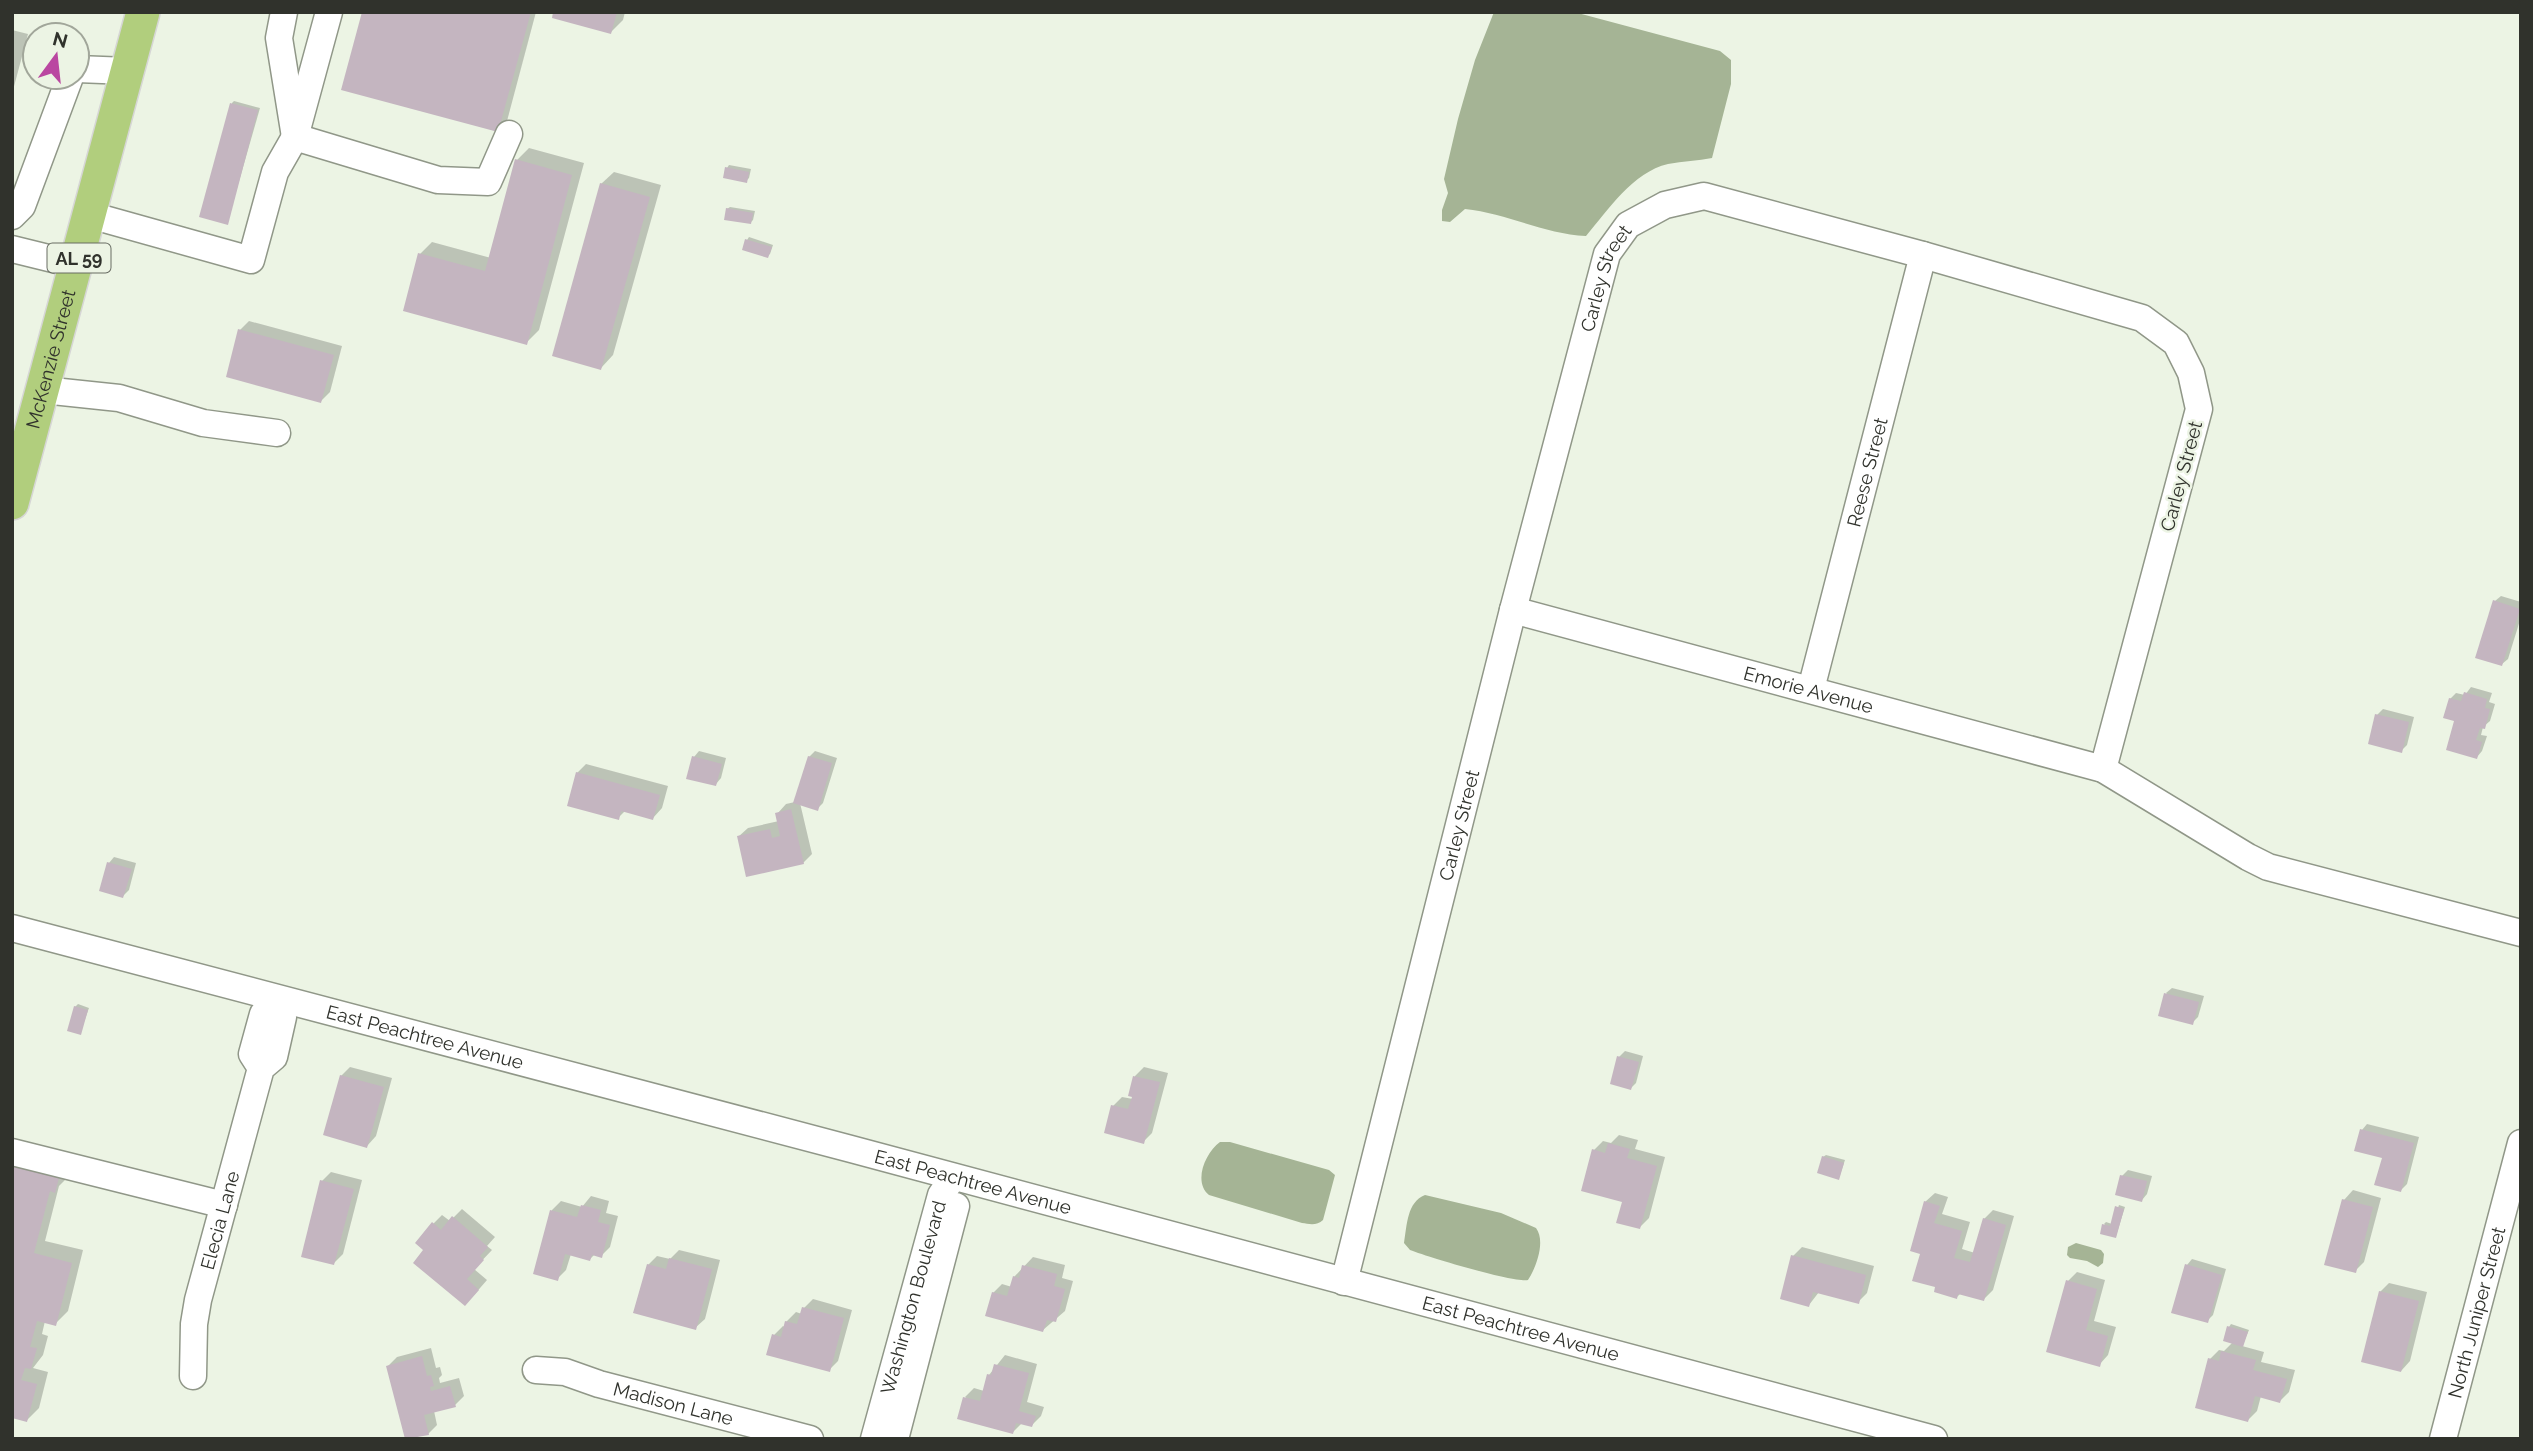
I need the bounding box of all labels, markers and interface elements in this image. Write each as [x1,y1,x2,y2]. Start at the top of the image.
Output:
north arrow [21,21,91,91]
text: N [51,27,70,52]
street label: Carley Street [1576,220,1636,334]
road number: AL 59 [48,244,110,272]
street label: McKenzie Street [21,286,80,431]
street label: Reese Street [1842,414,1892,529]
street label: Carley Street [2156,418,2206,534]
street label: Emorie Avenue [1741,662,1876,718]
street label: Carley Street [1434,767,1484,883]
street label: East Peachtree Avenue [324,1000,526,1073]
street label: East Peachtree Avenue [872,1145,1074,1219]
street label: Elecia Lane [196,1168,244,1272]
street label: Washington Boulevard [876,1198,950,1396]
street label: North Juniper Street [2443,1224,2510,1401]
street label: East Peachtree Avenue [1420,1291,1622,1365]
street label: Madison Lane [611,1377,736,1430]

